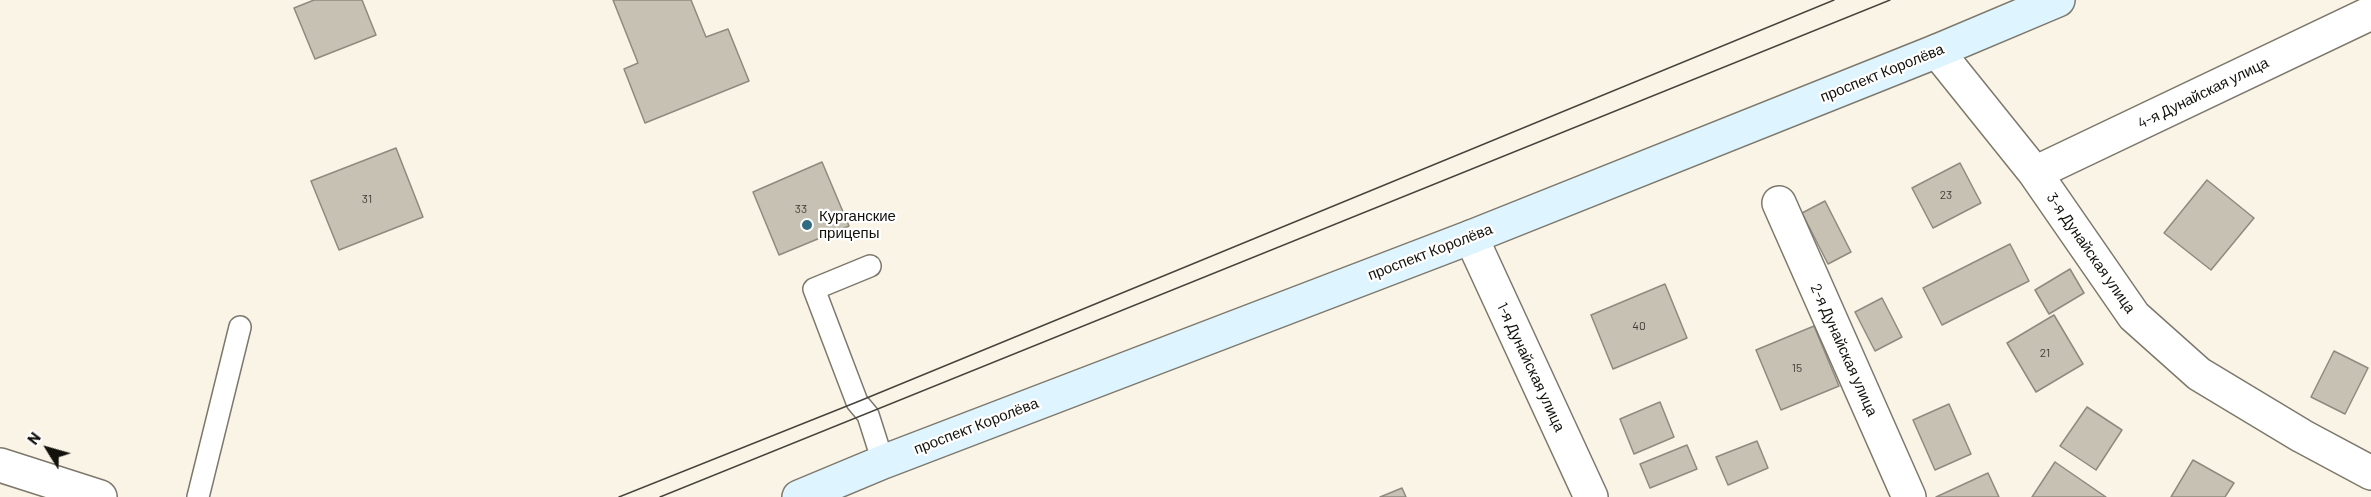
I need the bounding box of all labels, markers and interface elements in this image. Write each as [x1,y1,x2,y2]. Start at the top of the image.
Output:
street label: проспект Королёва [1817,40,1947,106]
street label: 4-я Дунайская улица [2135,53,2271,133]
house number: 23 [1940,188,1952,202]
street label: 3-я Дунайская улица [2043,189,2139,317]
house number: 31 [362,192,372,206]
house number: 33 [795,202,807,216]
place label: Курганские прицепы [819,207,896,242]
marker: Курганские прицепы [800,218,814,232]
street label: проспект Королёва [1365,220,1495,284]
street label: 2-я Дунайская улица [1807,281,1881,419]
street label: 1-я Дунайская улица [1493,300,1569,434]
house number: 40 [1632,319,1646,333]
house number: 21 [2040,346,2050,360]
house number: 15 [1792,361,1802,375]
street label: проспект Королёва [911,394,1041,458]
north arrow [18,419,78,479]
text: N [22,428,44,448]

